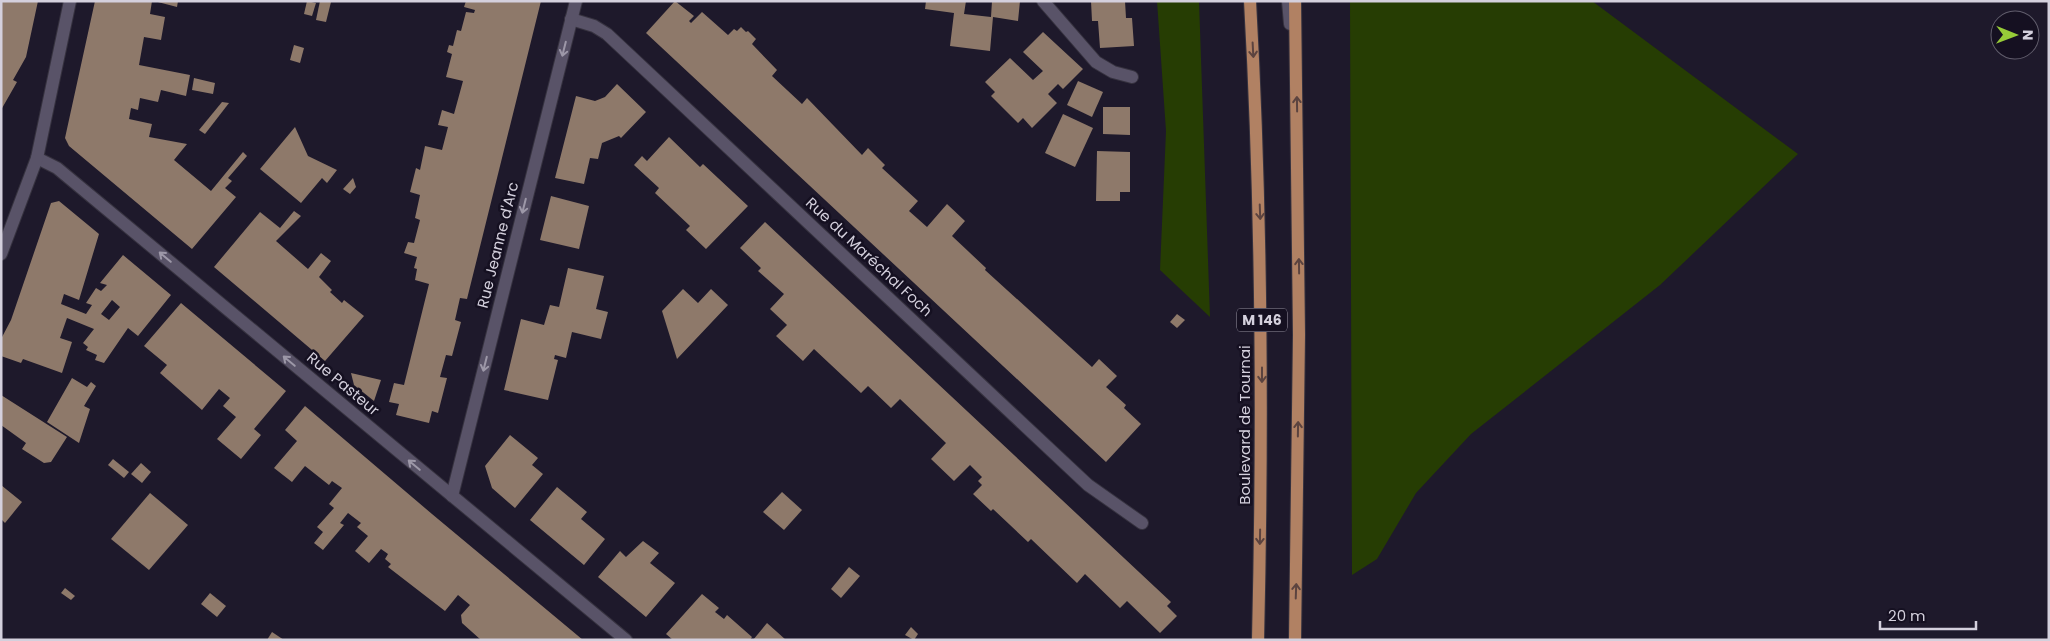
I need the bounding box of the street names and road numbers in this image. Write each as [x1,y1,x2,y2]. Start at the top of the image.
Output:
street label: Rue Jeanne d'Arc [472,180,523,310]
street label: Rue du Maréchal Foch [801,192,937,321]
road number: M 146 [1237,308,1287,332]
street label: Boulevard de Tournai [1234,345,1255,505]
street label: Rue Pasteur [303,347,384,420]

